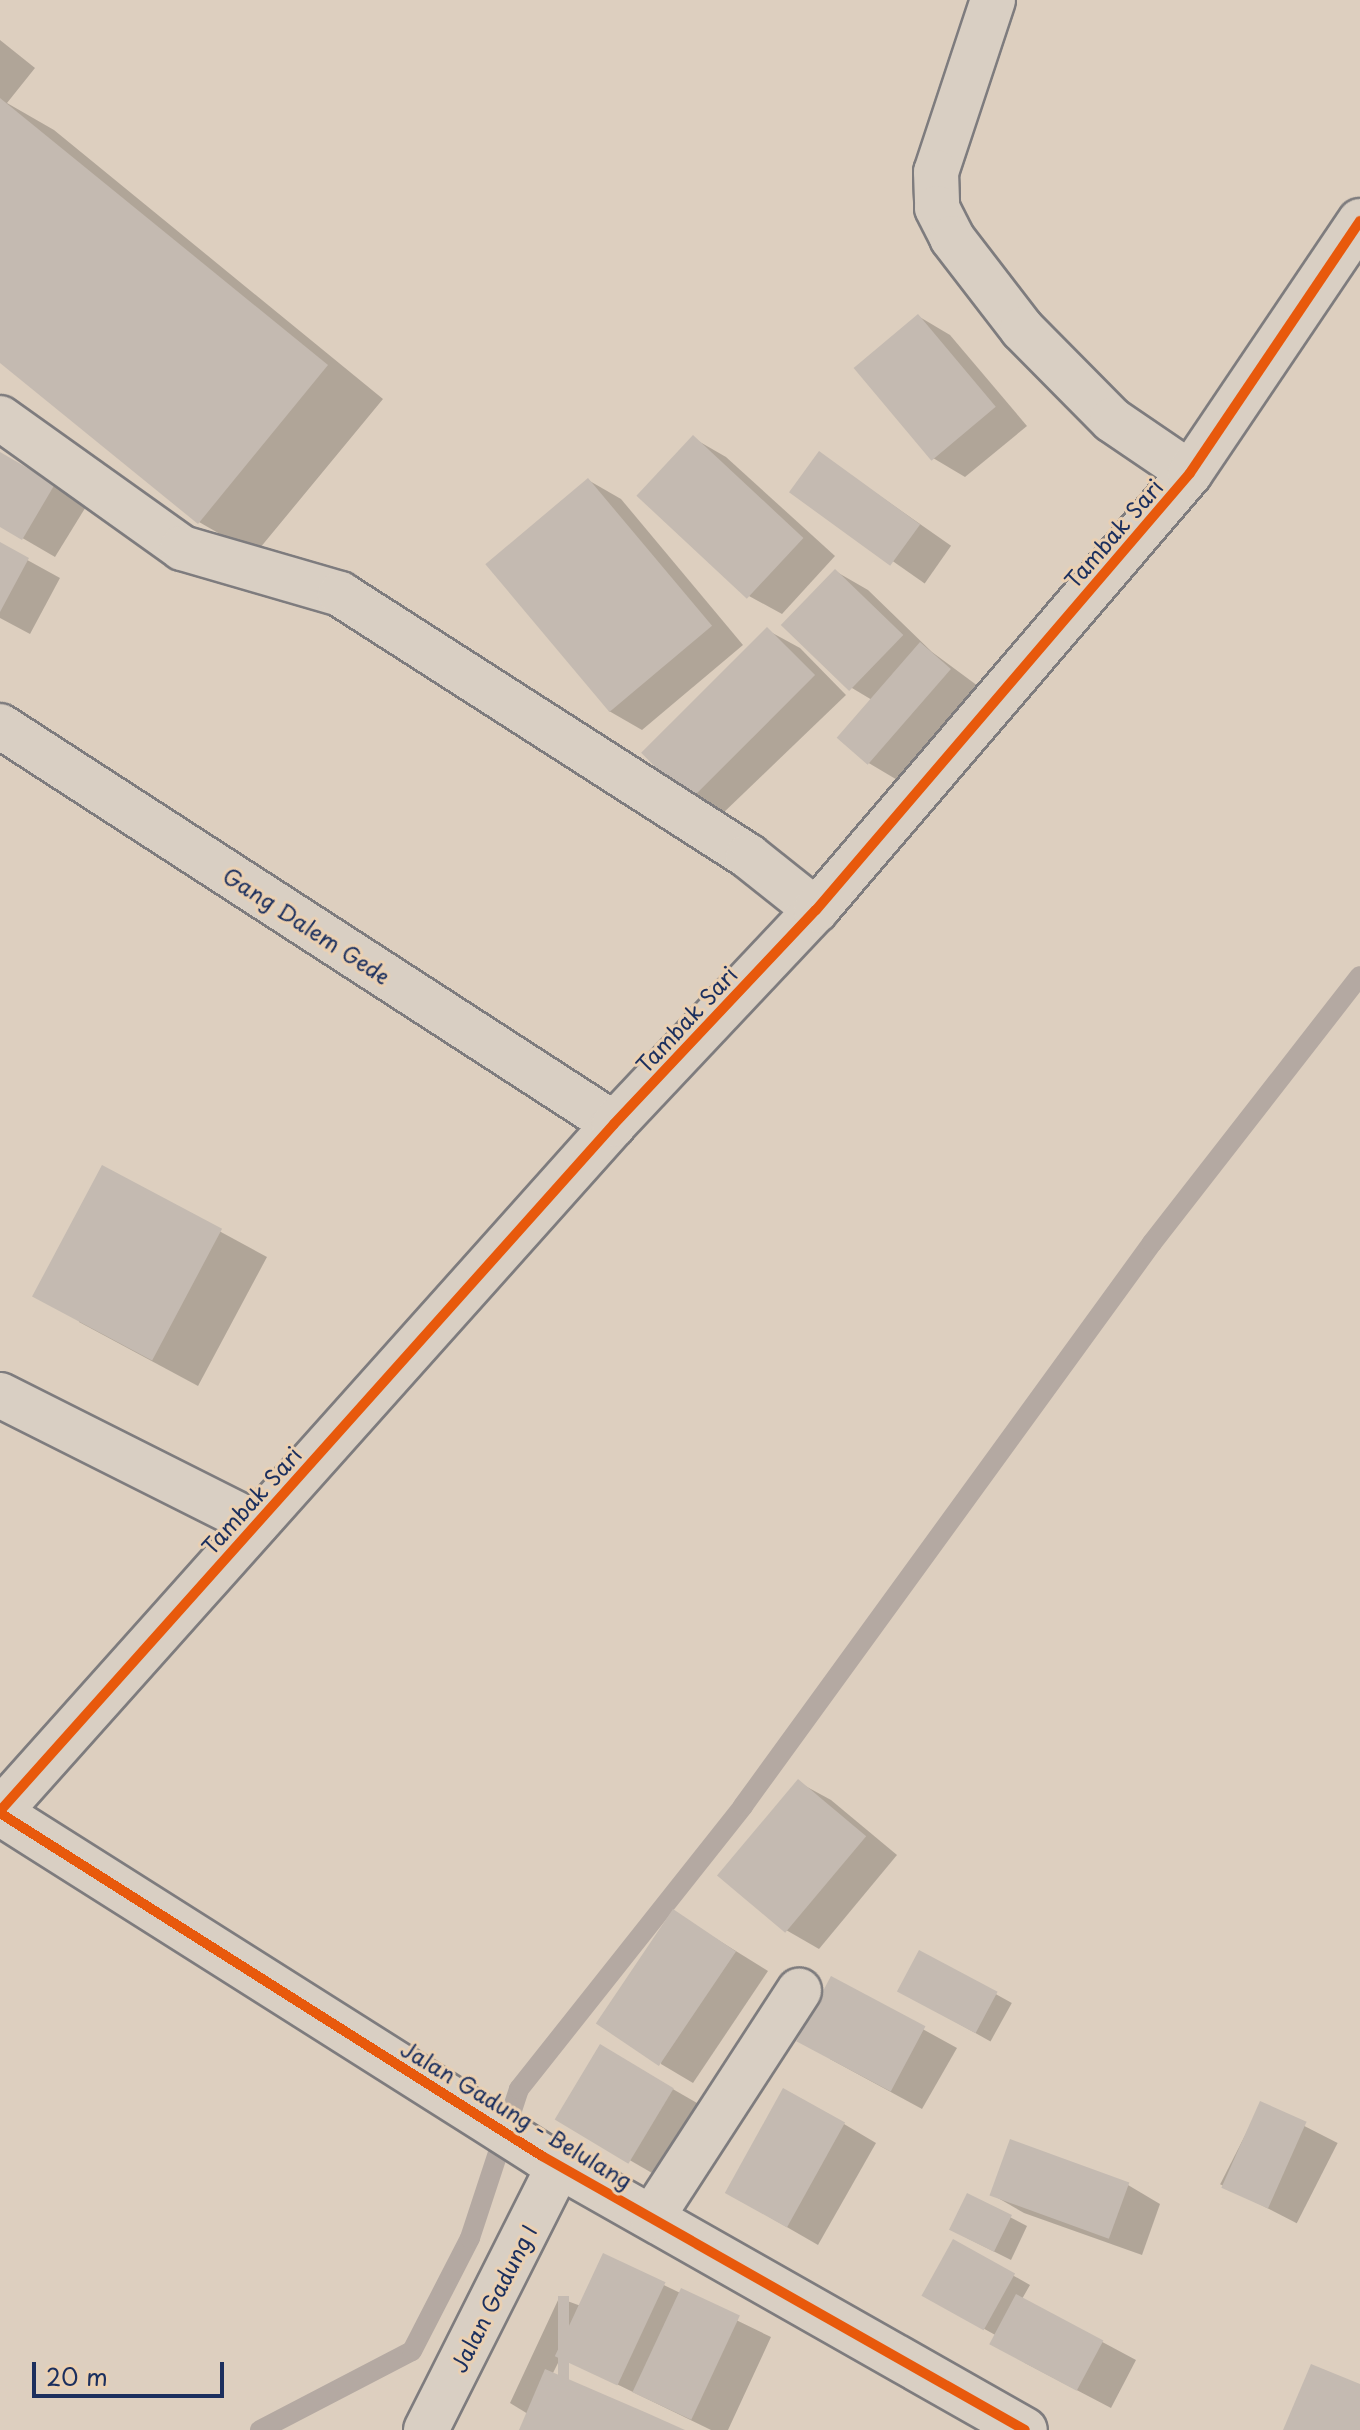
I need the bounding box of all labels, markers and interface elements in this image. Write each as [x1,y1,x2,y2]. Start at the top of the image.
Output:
street label: Tambak Sari [1059,473,1167,593]
street label: Gang Dalem Gede [217,860,397,990]
street label: Tambak Sari [630,961,742,1077]
street label: Tambak Sari [196,1441,306,1559]
street label: Jalan Gadung - Belulang [396,2034,638,2194]
street label: Jalan Gadung I [444,2219,542,2377]
scale bar [36,2346,228,2396]
text: 20 m [46,2358,108,2394]

